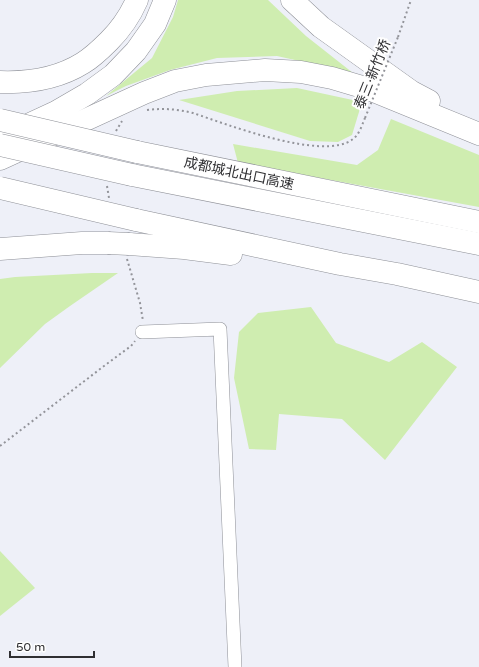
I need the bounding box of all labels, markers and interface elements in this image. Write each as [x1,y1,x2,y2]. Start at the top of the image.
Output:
street label: 泰三·新竹桥 [351,37,394,112]
street label: 成都城北出口高速 [182,154,295,193]
scale bar [10,633,94,659]
text: 50 m [16,640,45,654]

